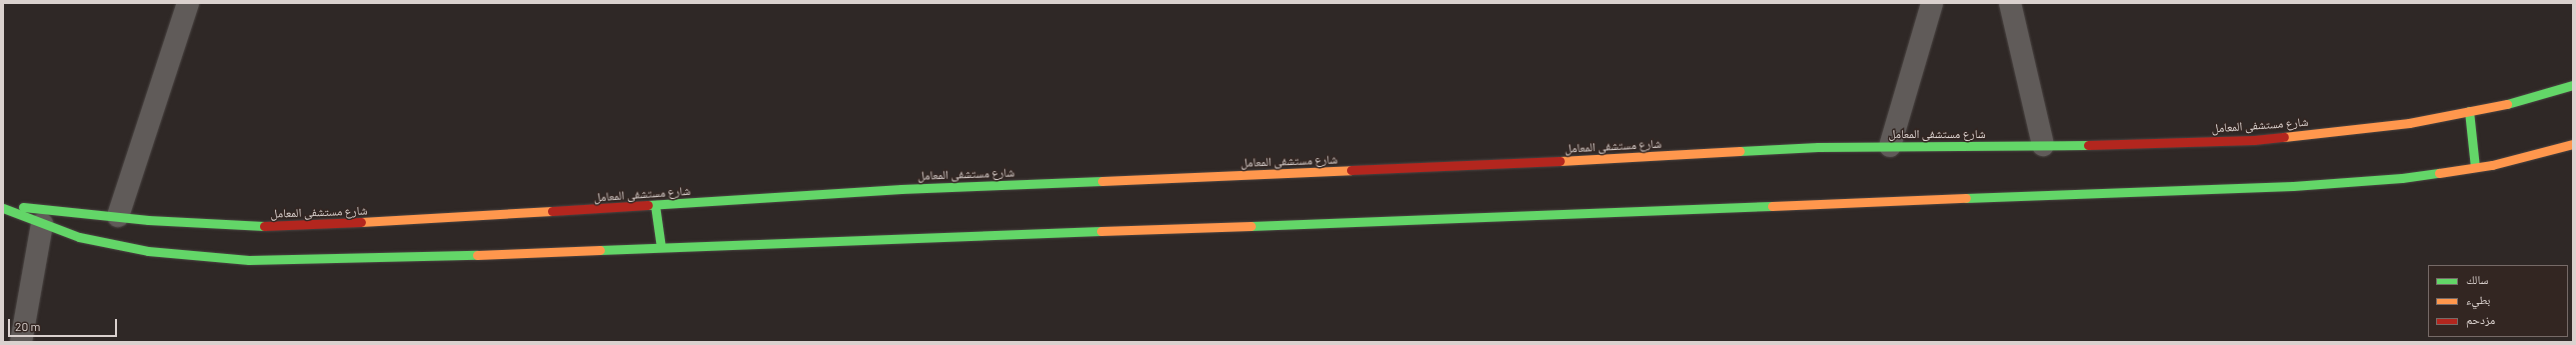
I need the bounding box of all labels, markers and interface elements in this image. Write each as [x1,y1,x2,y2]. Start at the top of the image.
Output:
street label: شارع مستشفى المعامل [2211,114,2309,136]
street label: شارع مستشفى المعامل [1888,127,1986,141]
street label: شارع مستشفى المعامل [1564,136,1662,156]
street label: شارع مستشفى المعامل [1240,152,1338,170]
street label: شارع مستشفى المعامل [917,165,1015,183]
street label: شارع مستشفى المعامل [593,183,691,205]
street label: شارع مستشفى المعامل [270,203,368,221]
legend [2428,265,2568,337]
text: سالك [2466,272,2488,286]
text: بطيء [2466,292,2490,306]
scale bar [10,311,119,337]
text: مزدحم [2466,312,2495,326]
text: 20 m [15,319,41,333]

